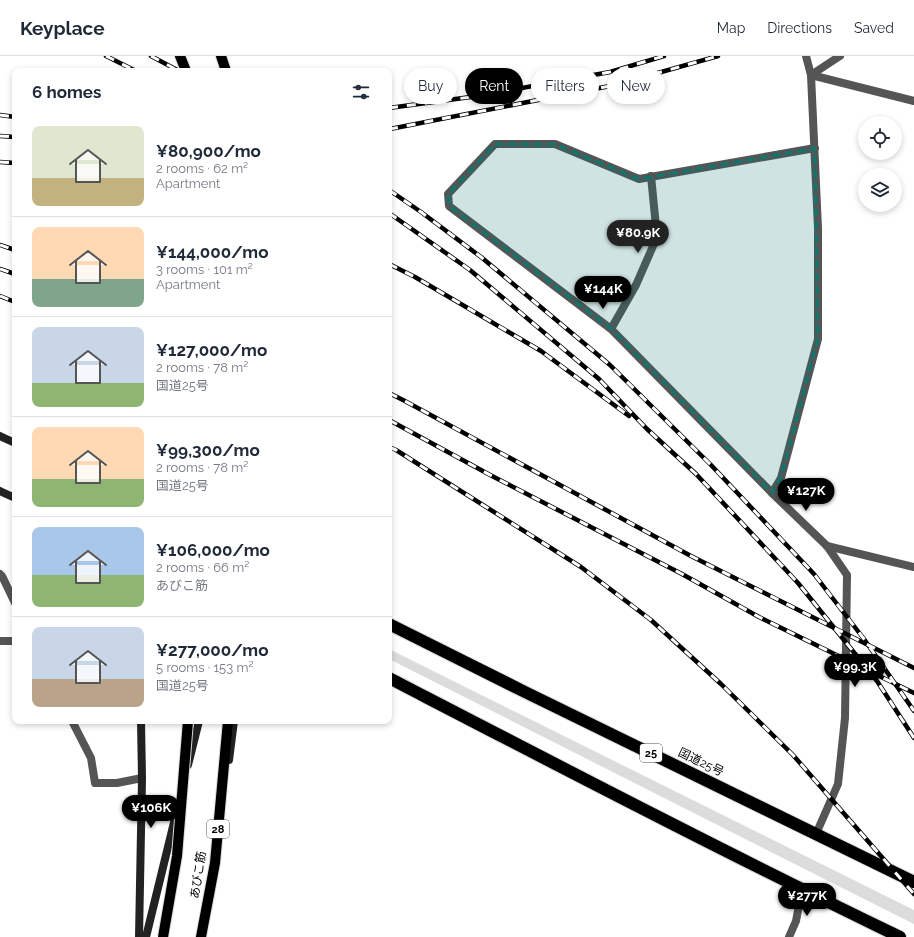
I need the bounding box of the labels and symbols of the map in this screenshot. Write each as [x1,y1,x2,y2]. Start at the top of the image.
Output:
pin: ¥80.9K [605,220,671,254]
pin: ¥144K [575,276,631,310]
pin: ¥127K [778,478,834,512]
pin: ¥99.3K [822,654,888,688]
road number: 25 [640,744,662,762]
street label: 国道25号 [676,745,726,779]
pin: ¥106K [123,795,179,829]
road number: 28 [207,820,229,838]
street label: あびこ筋 [187,850,209,900]
pin: ¥277K [779,883,835,917]

